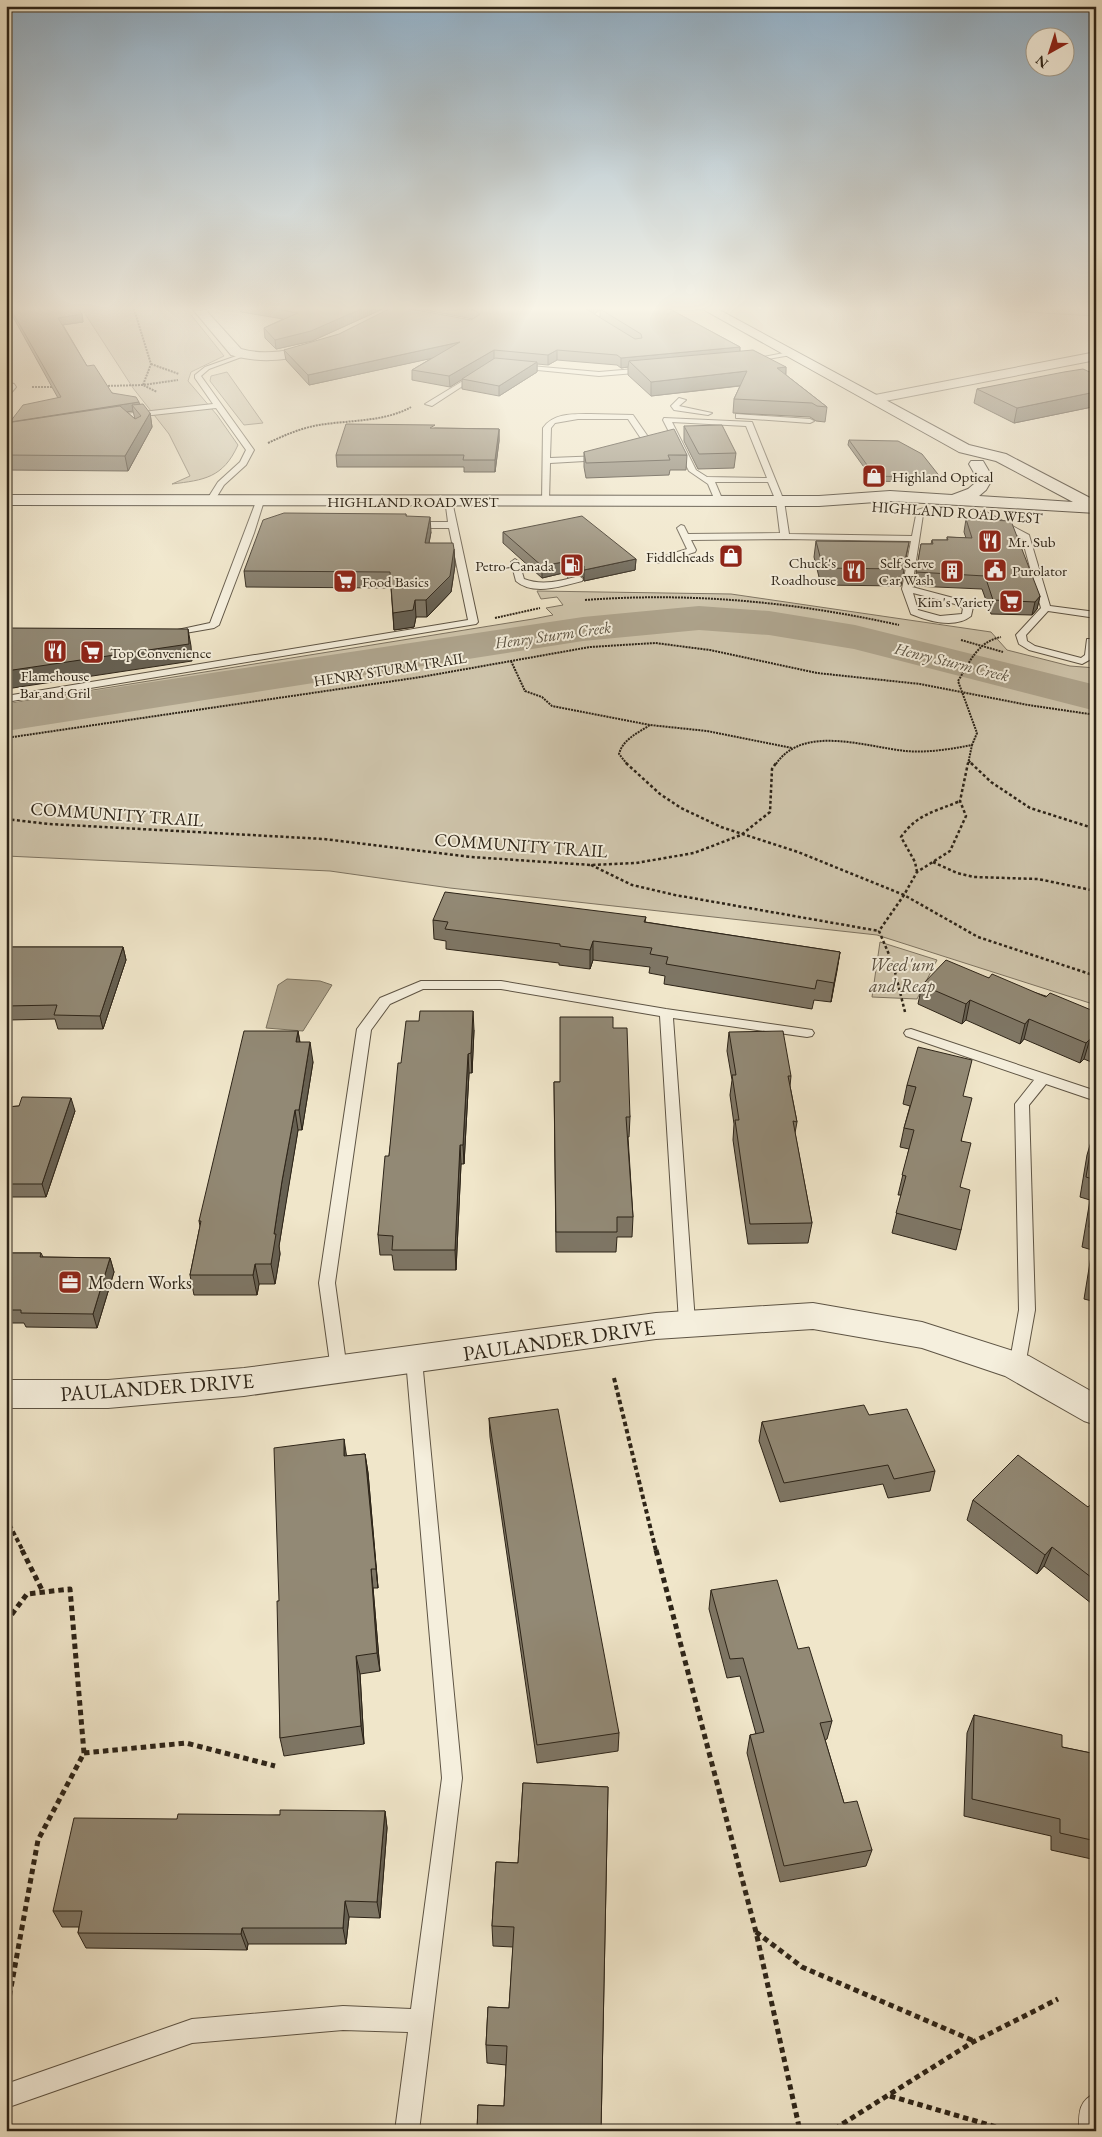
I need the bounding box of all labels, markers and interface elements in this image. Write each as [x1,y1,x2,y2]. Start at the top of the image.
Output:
north arrow [1024,28,1074,78]
text: N [1031,51,1052,73]
shop icon: Highland Optical [861,463,887,489]
place label: Highland Optical [892,467,994,486]
street label: HIGHLAND ROAD WEST [327,492,500,511]
street label: HIGHLAND ROAD WEST [871,497,1044,528]
restaurant icon: Mr. Sub [977,528,1003,554]
place label: Mr. Sub [1008,532,1056,551]
shop icon: Fiddleheads [718,543,744,569]
place label: Fiddleheads [646,547,714,566]
fuel station icon: Petro-Canada [559,552,585,578]
place label: Chuck's Roadhouse [771,553,836,589]
place label: Self Serve Car Wash [879,553,934,589]
place label: Petro-Canada [475,556,554,575]
public building icon: Purolator [982,557,1008,583]
restaurant icon: Chuck's Roadhouse [841,558,867,584]
building icon: Self Serve Car Wash [939,558,965,584]
place label: Purolator [1012,561,1067,580]
supermarket icon: Food Basics [332,568,358,594]
place label: Food Basics [362,572,429,591]
supermarket icon: Kim's Variety [998,588,1024,614]
place label: Kim's Variety [917,592,994,611]
water label: Henry Sturm Creek [493,616,613,654]
water label: Henry Sturm Creek [892,637,1012,687]
restaurant icon: Flamehouse Bar and Gril [42,638,68,664]
supermarket icon: Top Convenience [79,639,105,665]
place label: Top Convenience [110,643,212,662]
street label: HENRY STURM TRAIL [312,647,468,690]
place label: Flamehouse Bar and Gril [20,666,91,702]
street label: COMMUNITY TRAIL [30,796,205,832]
street label: COMMUNITY TRAIL [434,827,609,863]
park label: Weed'um and Reap [868,953,935,998]
office icon: Modern Works [57,1269,83,1295]
place label: Modern Works [88,1271,192,1294]
street label: PAULANDER DRIVE [461,1313,657,1367]
street label: PAULANDER DRIVE [59,1367,255,1407]

